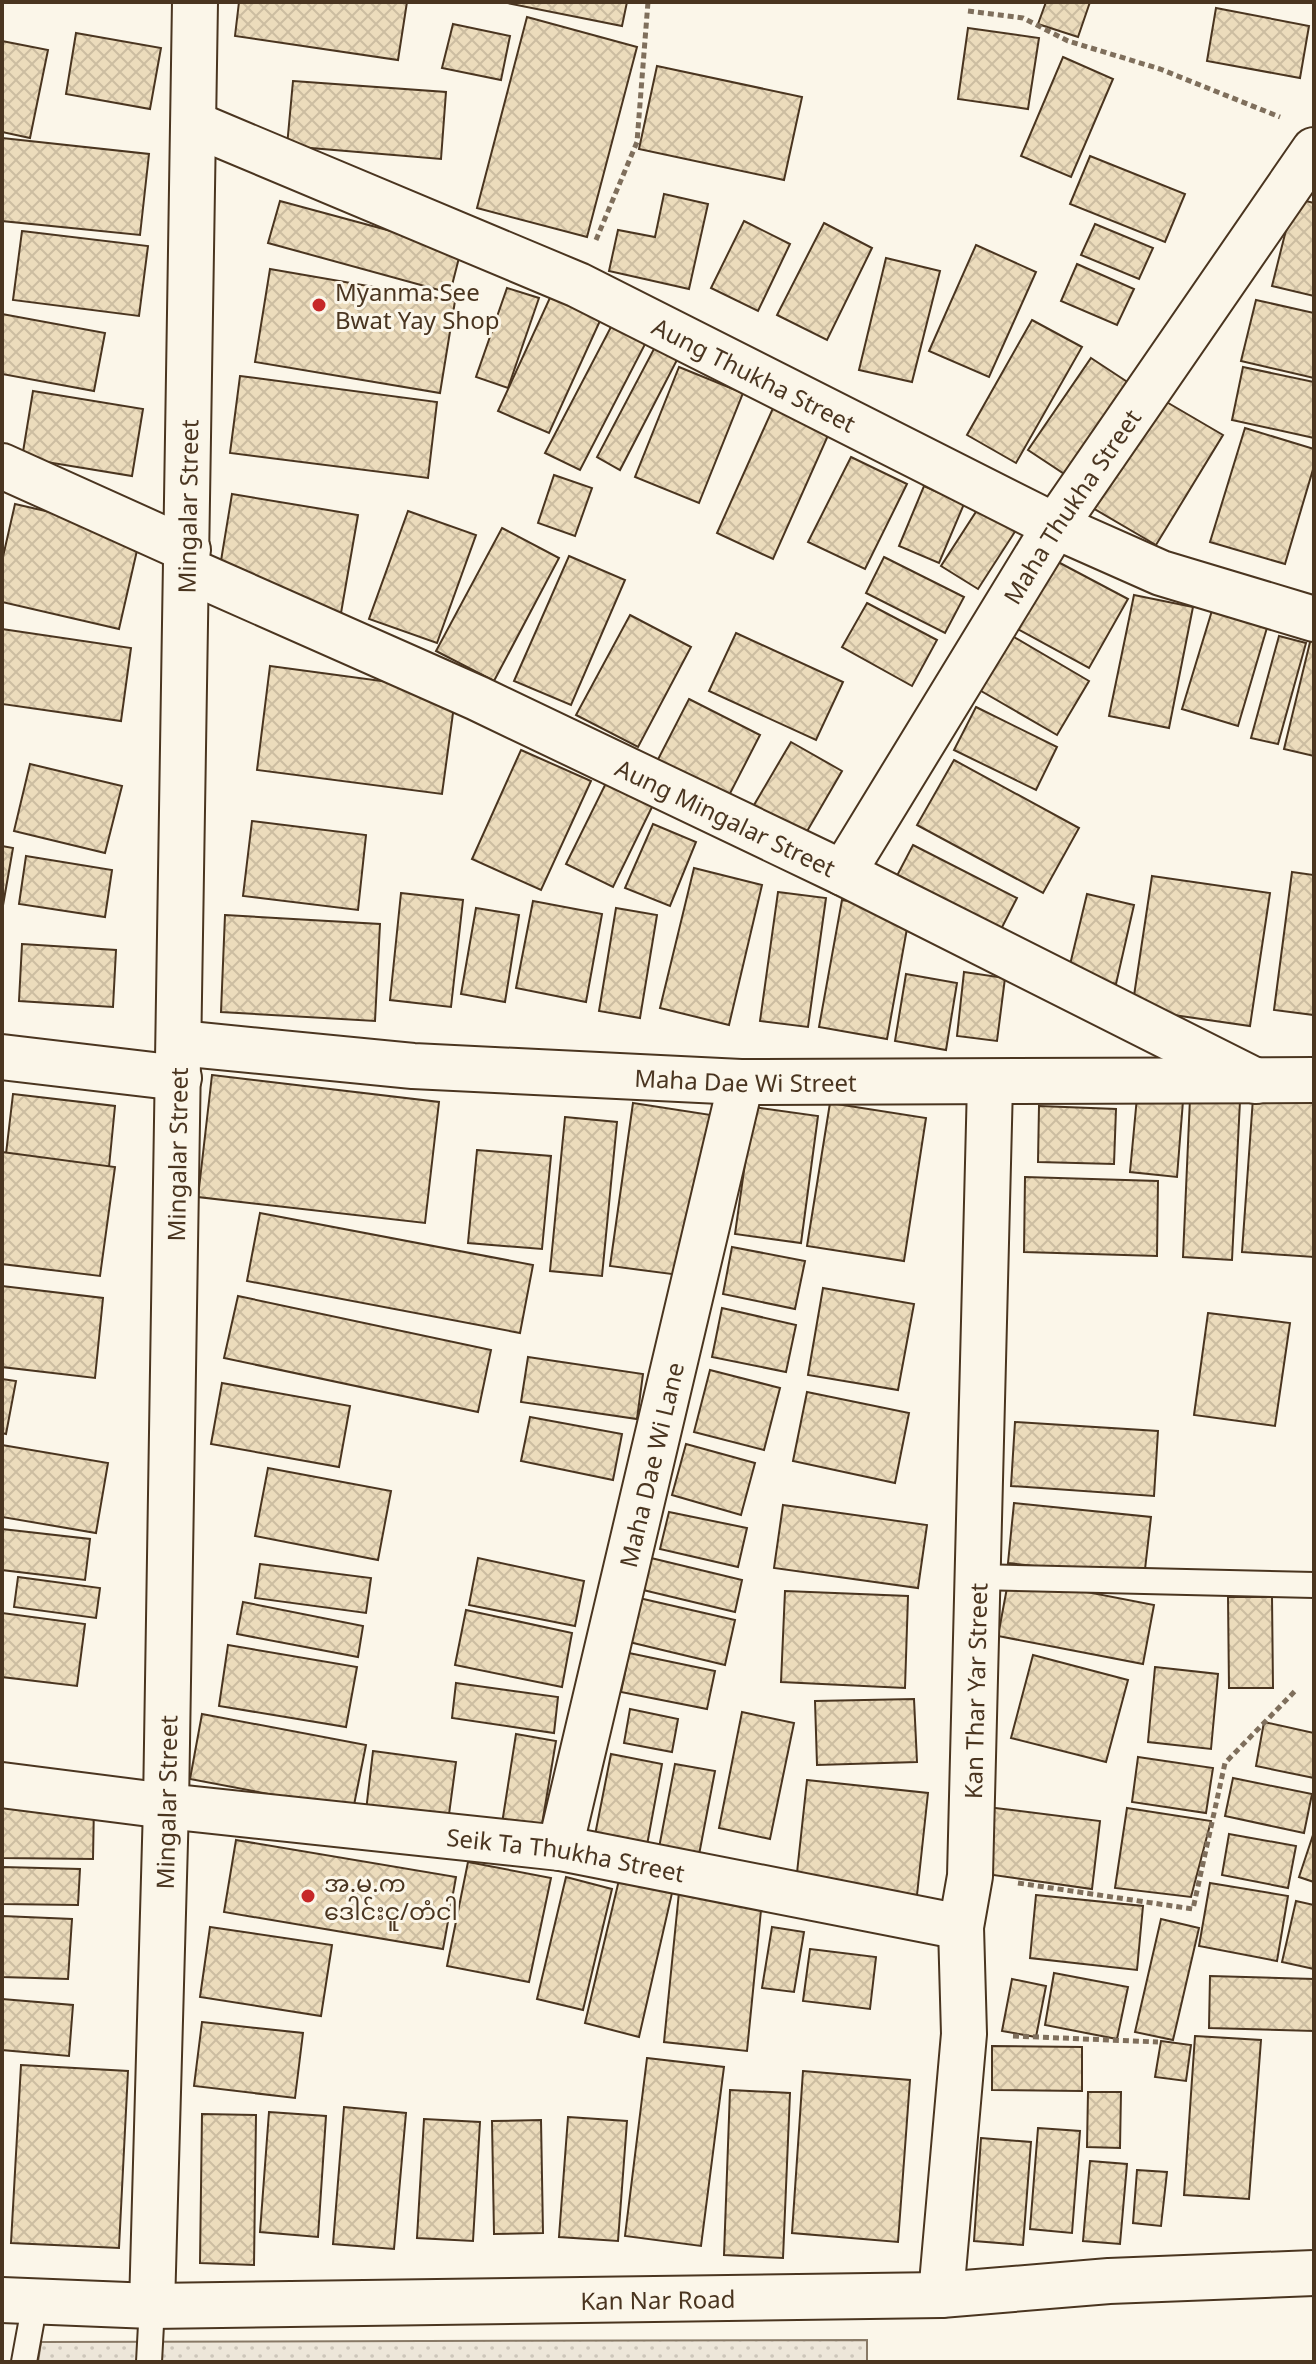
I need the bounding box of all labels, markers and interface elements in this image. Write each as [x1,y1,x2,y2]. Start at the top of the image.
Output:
place label: Myanma See Bwat Yay Shop [335,275,499,336]
marker: Myanma See Bwat Yay Shop [310,296,328,314]
street label: Aung Thukha Street [647,309,862,439]
street label: Maha Thukha Street [995,402,1148,610]
street label: Mingalar Street [169,419,205,594]
street label: Aung Mingalar Street [611,750,842,884]
street label: Maha Dae Wi Street [634,1060,857,1099]
street label: Mingalar Street [159,1067,194,1242]
street label: Maha Dae Wi Lane [610,1359,691,1570]
street label: Kan Thar Yar Street [955,1582,994,1799]
street label: Mingalar Street [147,1715,184,1890]
street label: Seik Ta Thukha Street [445,1820,688,1889]
place label: အ.မ.က ဒေါင်းငူ/တံငါ [324,1866,458,1931]
marker: အ.မ.က ဒေါင်းငူ/တံငါ [299,1887,317,1905]
street label: Kan Nar Road [580,2281,736,2317]

